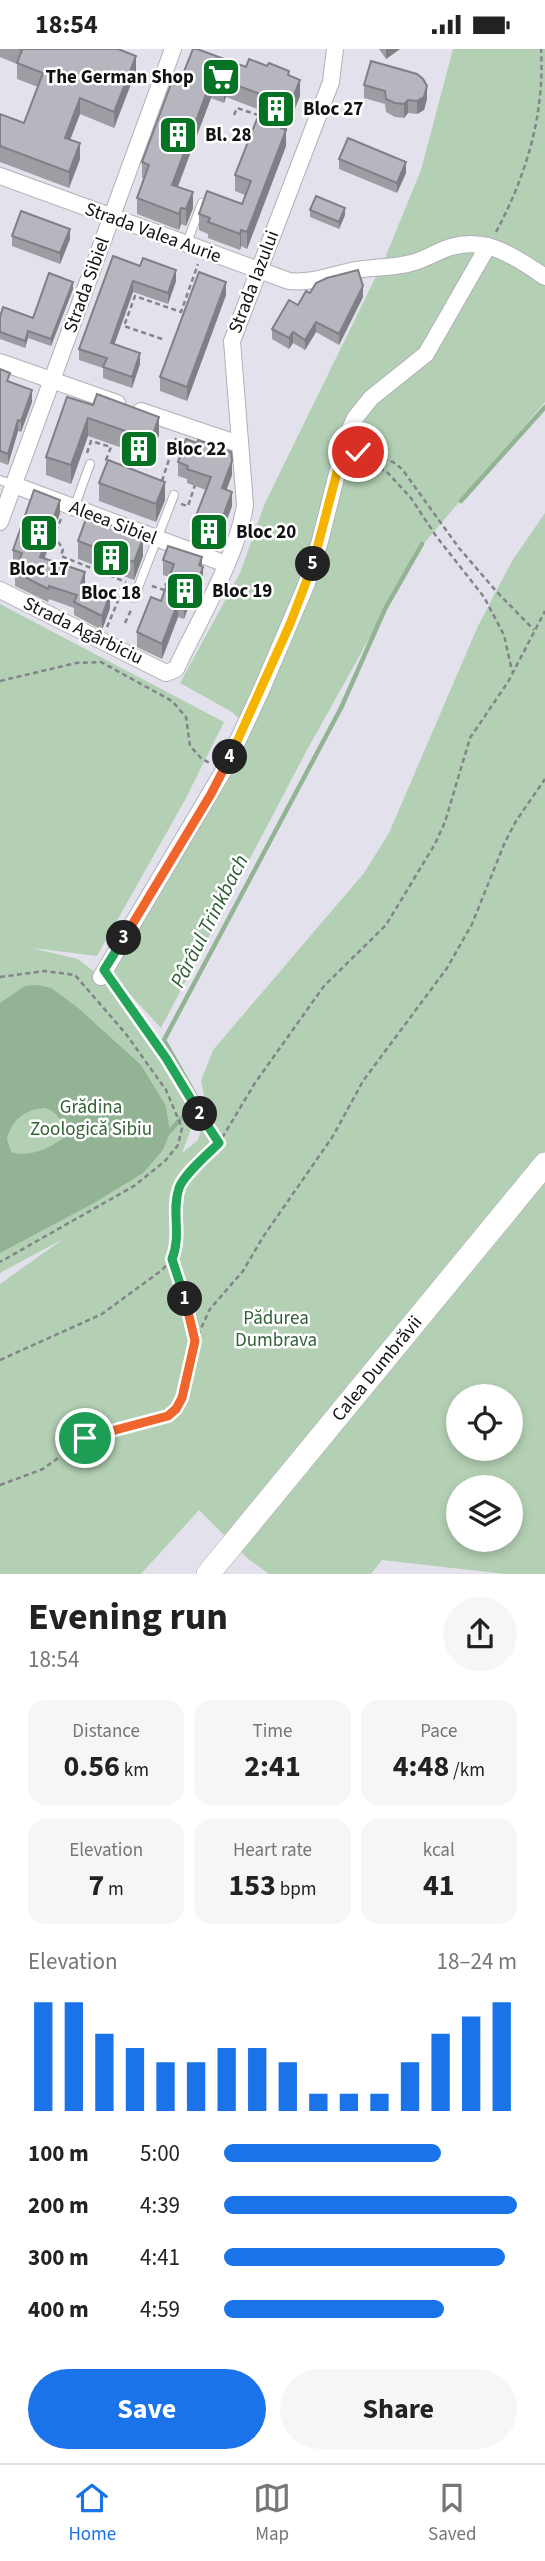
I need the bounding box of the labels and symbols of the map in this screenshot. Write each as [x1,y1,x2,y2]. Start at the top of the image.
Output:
supermarket icon: The German Shop [200,56,242,98]
place label: The German Shop [46,64,194,91]
building icon: Bloc 27 [255,88,297,130]
place label: Bloc 27 [303,96,363,123]
building icon: Bl. 28 [157,114,199,156]
place label: Bl. 28 [205,122,252,149]
street label: Strada Valea Aurie [81,196,225,270]
street label: Strada Iazului [222,227,286,337]
street label: Strada Sibiel [57,233,117,337]
pin [328,422,388,482]
building icon: Bloc 22 [118,428,160,470]
place label: Bloc 22 [166,436,226,463]
street label: Aleea Sibiel [65,494,161,552]
building icon: Bloc 20 [188,511,230,553]
building icon: Bloc 17 [18,512,60,554]
place label: Bloc 20 [236,519,296,546]
building icon: Bloc 18 [90,537,132,579]
pin: 5 [296,547,330,581]
place label: Bloc 17 [9,556,69,583]
building icon: Bloc 19 [164,570,206,612]
place label: Bloc 19 [212,578,272,605]
place label: Bloc 18 [81,580,141,607]
street label: Strada Agârbiciu [18,590,148,672]
pin: 4 [212,739,247,775]
water label: Pârâul Trinkbach [163,849,255,993]
pin: 3 [106,921,142,955]
park label: Grădina Zoologică Sibiu [30,1094,152,1143]
pin: 2 [182,1097,218,1131]
pin: 1 [168,1281,202,1317]
park label: Pădurea Dumbrava [235,1305,317,1354]
street label: Calea Dumbrăvii [325,1310,429,1427]
pin [55,1408,115,1468]

